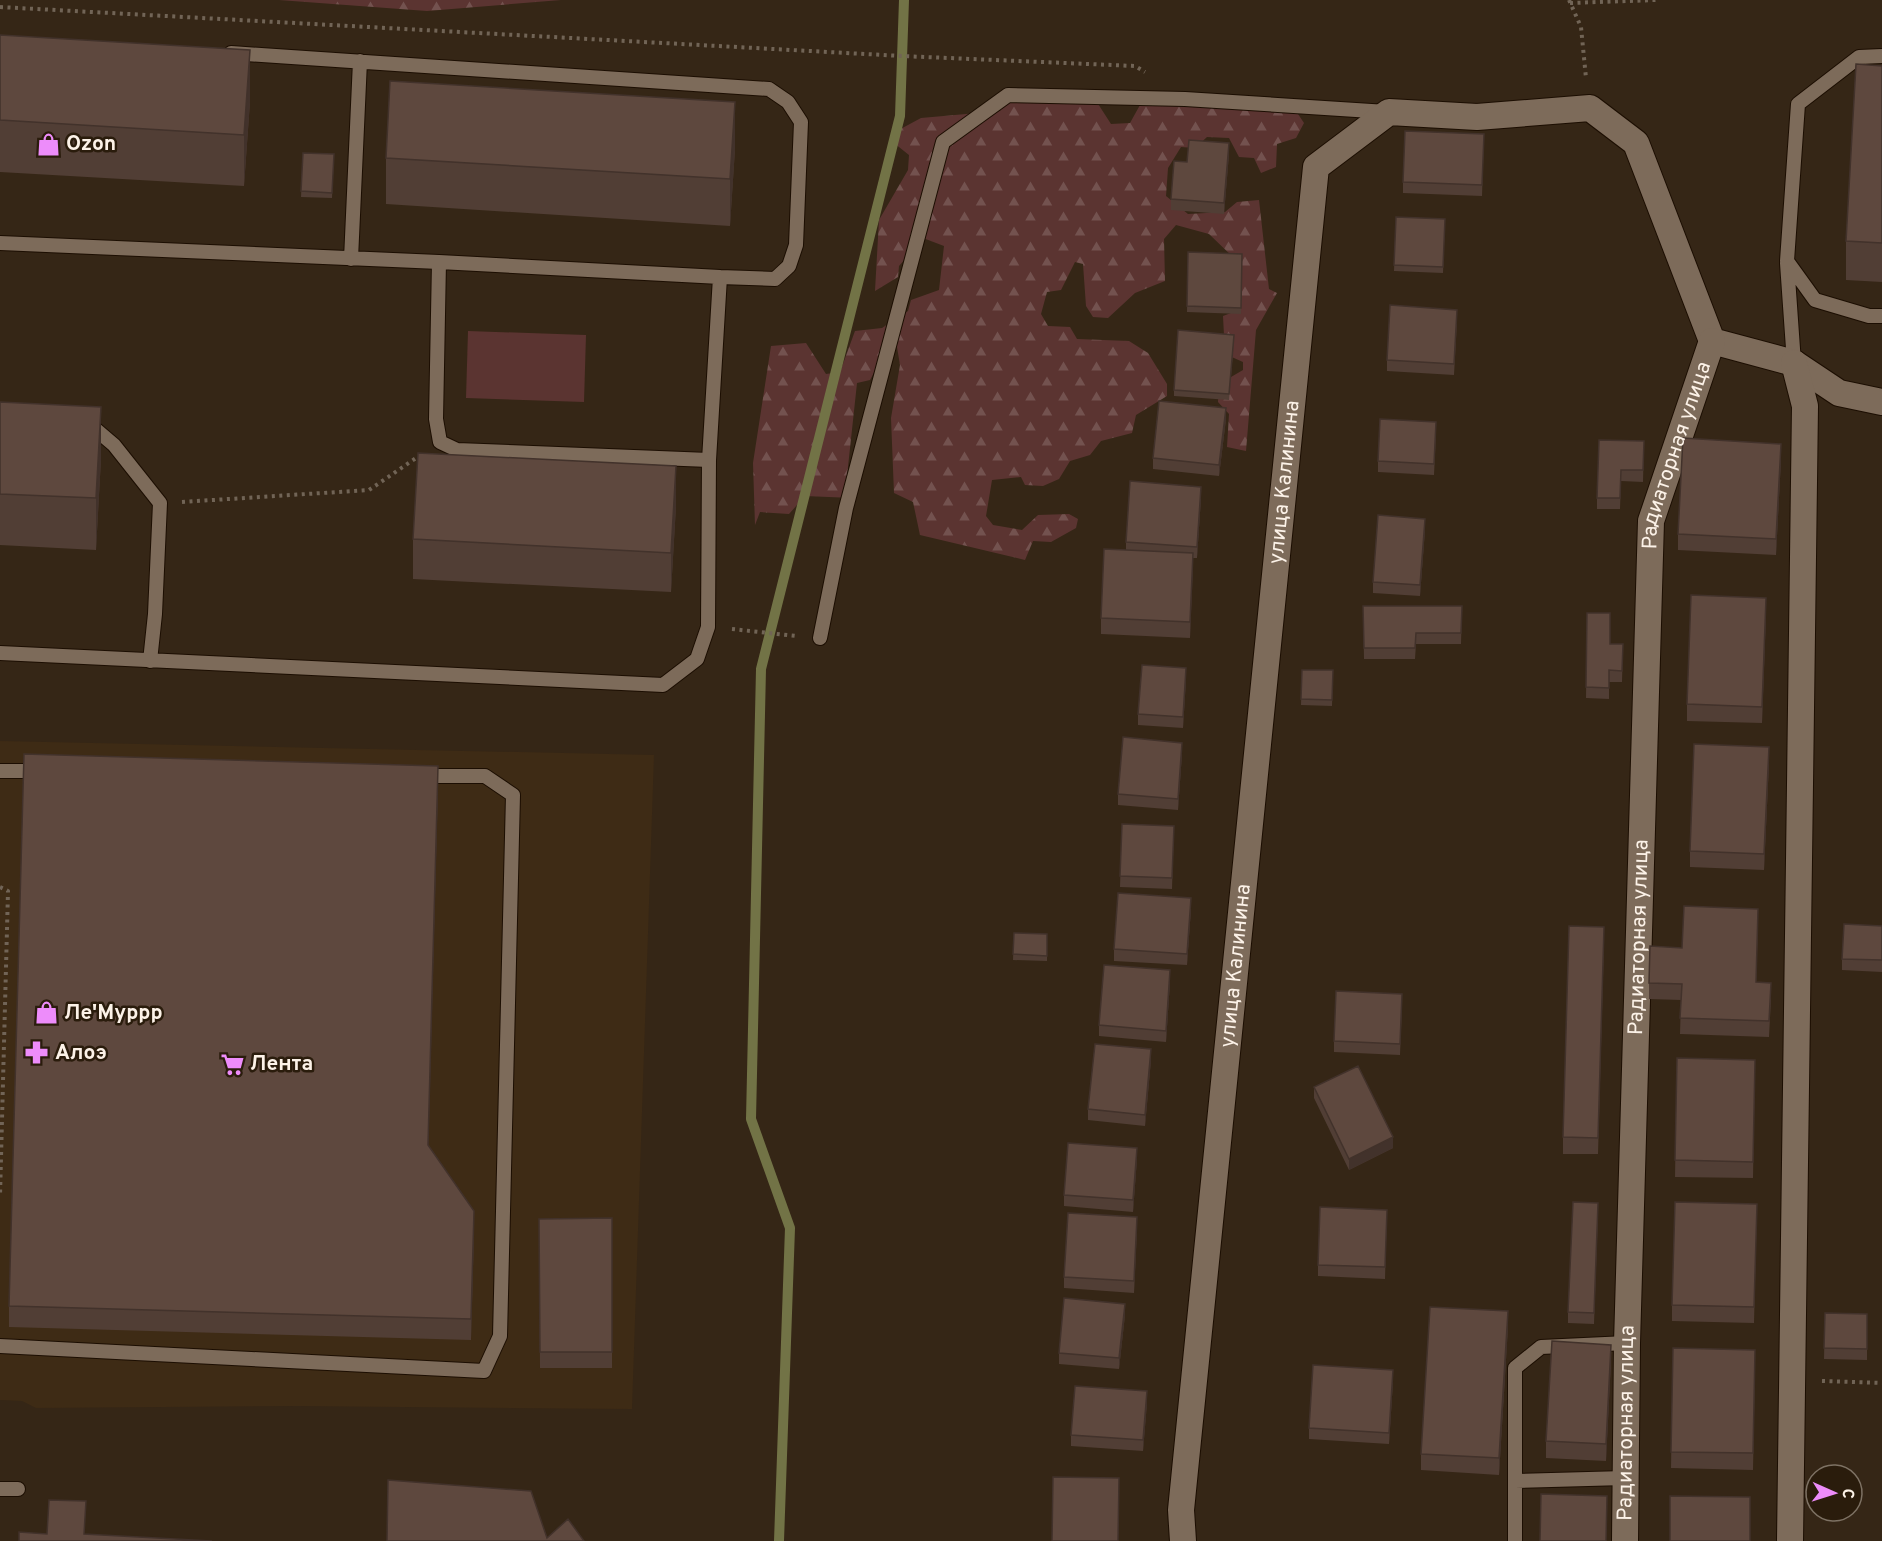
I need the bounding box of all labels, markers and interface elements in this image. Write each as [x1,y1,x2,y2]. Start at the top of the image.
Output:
shop icon: Ozon [35,131,61,157]
place label: Ozon [66,131,116,158]
street label: Радиаторная улица [1637,358,1718,550]
street label: улица Калинина [1263,399,1306,565]
street label: Радиаторная улица [1622,839,1655,1036]
street label: улица Калинина [1214,883,1257,1049]
shop icon: Ле'Муррр [33,1000,59,1026]
place label: Ле'Муррр [64,1000,163,1027]
pharmacy icon: Алоэ [24,1040,50,1066]
place label: Алоэ [55,1040,107,1067]
supermarket icon: Лента [219,1051,245,1077]
place label: Лента [250,1051,313,1078]
street label: Радиаторная улица [1612,1325,1641,1521]
north arrow [1804,1463,1864,1523]
text: С [1837,1488,1857,1499]

